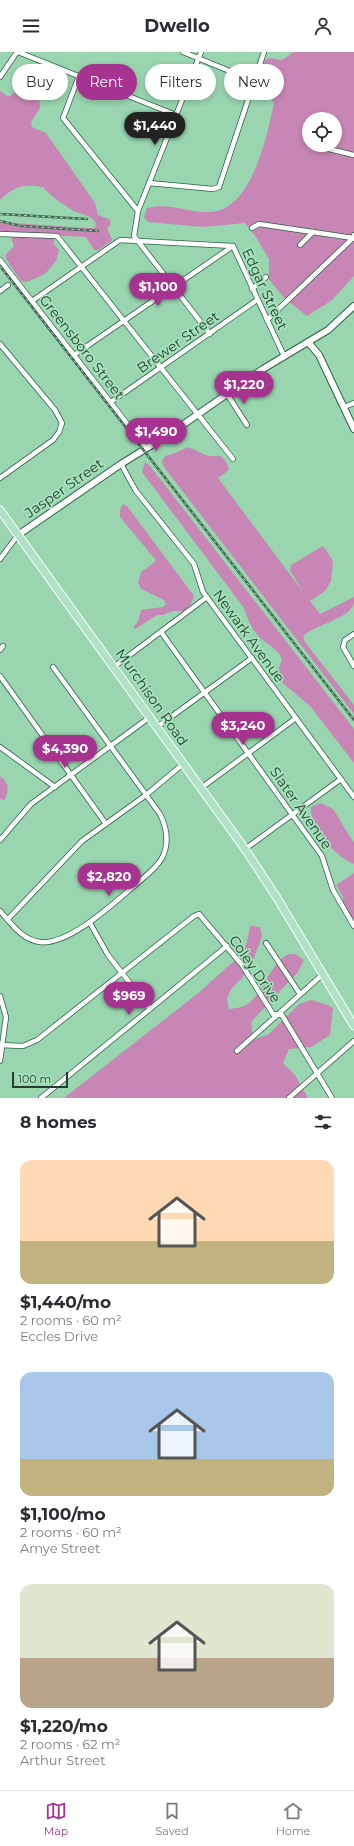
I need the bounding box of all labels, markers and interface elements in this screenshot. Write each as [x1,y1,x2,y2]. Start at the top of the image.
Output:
icon: menu [20,15,42,37]
text: Dwello [144,15,210,37]
icon: person [312,15,334,37]
chip: Buy [12,64,68,100]
chip: Rent [76,64,137,100]
chip: Filters [145,64,216,100]
chip: New [224,64,284,100]
pin: $1,440 [122,112,188,146]
map controls [302,112,342,152]
button: locate [302,112,342,152]
text: $1,440 [133,117,177,133]
street label: Edgar Street [238,245,292,333]
pin: $1,100 [125,273,191,307]
text: $1,100 [138,278,178,294]
street label: Greensboro Street [36,291,129,403]
street label: Brewer Street [133,307,223,377]
pin: $1,220 [211,371,277,405]
text: $1,220 [224,376,264,392]
pin: $1,490 [123,418,189,452]
text: $1,490 [135,423,177,439]
street label: Jasper Street [20,454,107,522]
street label: Newark Avenue [209,586,289,686]
street label: Murchison Road [112,645,192,749]
pin: $3,240 [210,712,276,746]
text: $3,240 [221,717,265,733]
pin: $4,390 [32,735,98,769]
text: $4,390 [42,740,88,756]
street label: Slater Avenue [266,763,336,853]
pin: $2,820 [76,863,142,897]
text: $2,820 [87,868,131,884]
street label: Coley Drive [225,932,285,1006]
pin: $969 [105,982,153,1016]
text: $969 [112,987,146,1003]
scale bar [12,1070,68,1089]
text: 100 m [18,1072,51,1086]
icon: filters [312,1111,334,1133]
text: 8 homes [20,1112,97,1132]
icon: home [141,1186,213,1258]
text: $1,440/mo [20,1292,111,1312]
text: 2 rooms · 60 m² [20,1312,122,1328]
text: Eccles Drive [20,1328,98,1344]
icon: home [141,1398,213,1470]
text: $1,100/mo [20,1504,106,1524]
text: 2 rooms · 60 m² [20,1524,122,1540]
text: Amye Street [20,1540,100,1556]
icon: home [141,1610,213,1682]
text: $1,220/mo [20,1716,108,1736]
text: 2 rooms · 62 m² [20,1736,120,1752]
text: Arthur Street [20,1752,105,1768]
tab: Map [44,1800,68,1838]
tab: Saved [156,1800,189,1838]
tab: Home [276,1800,310,1838]

